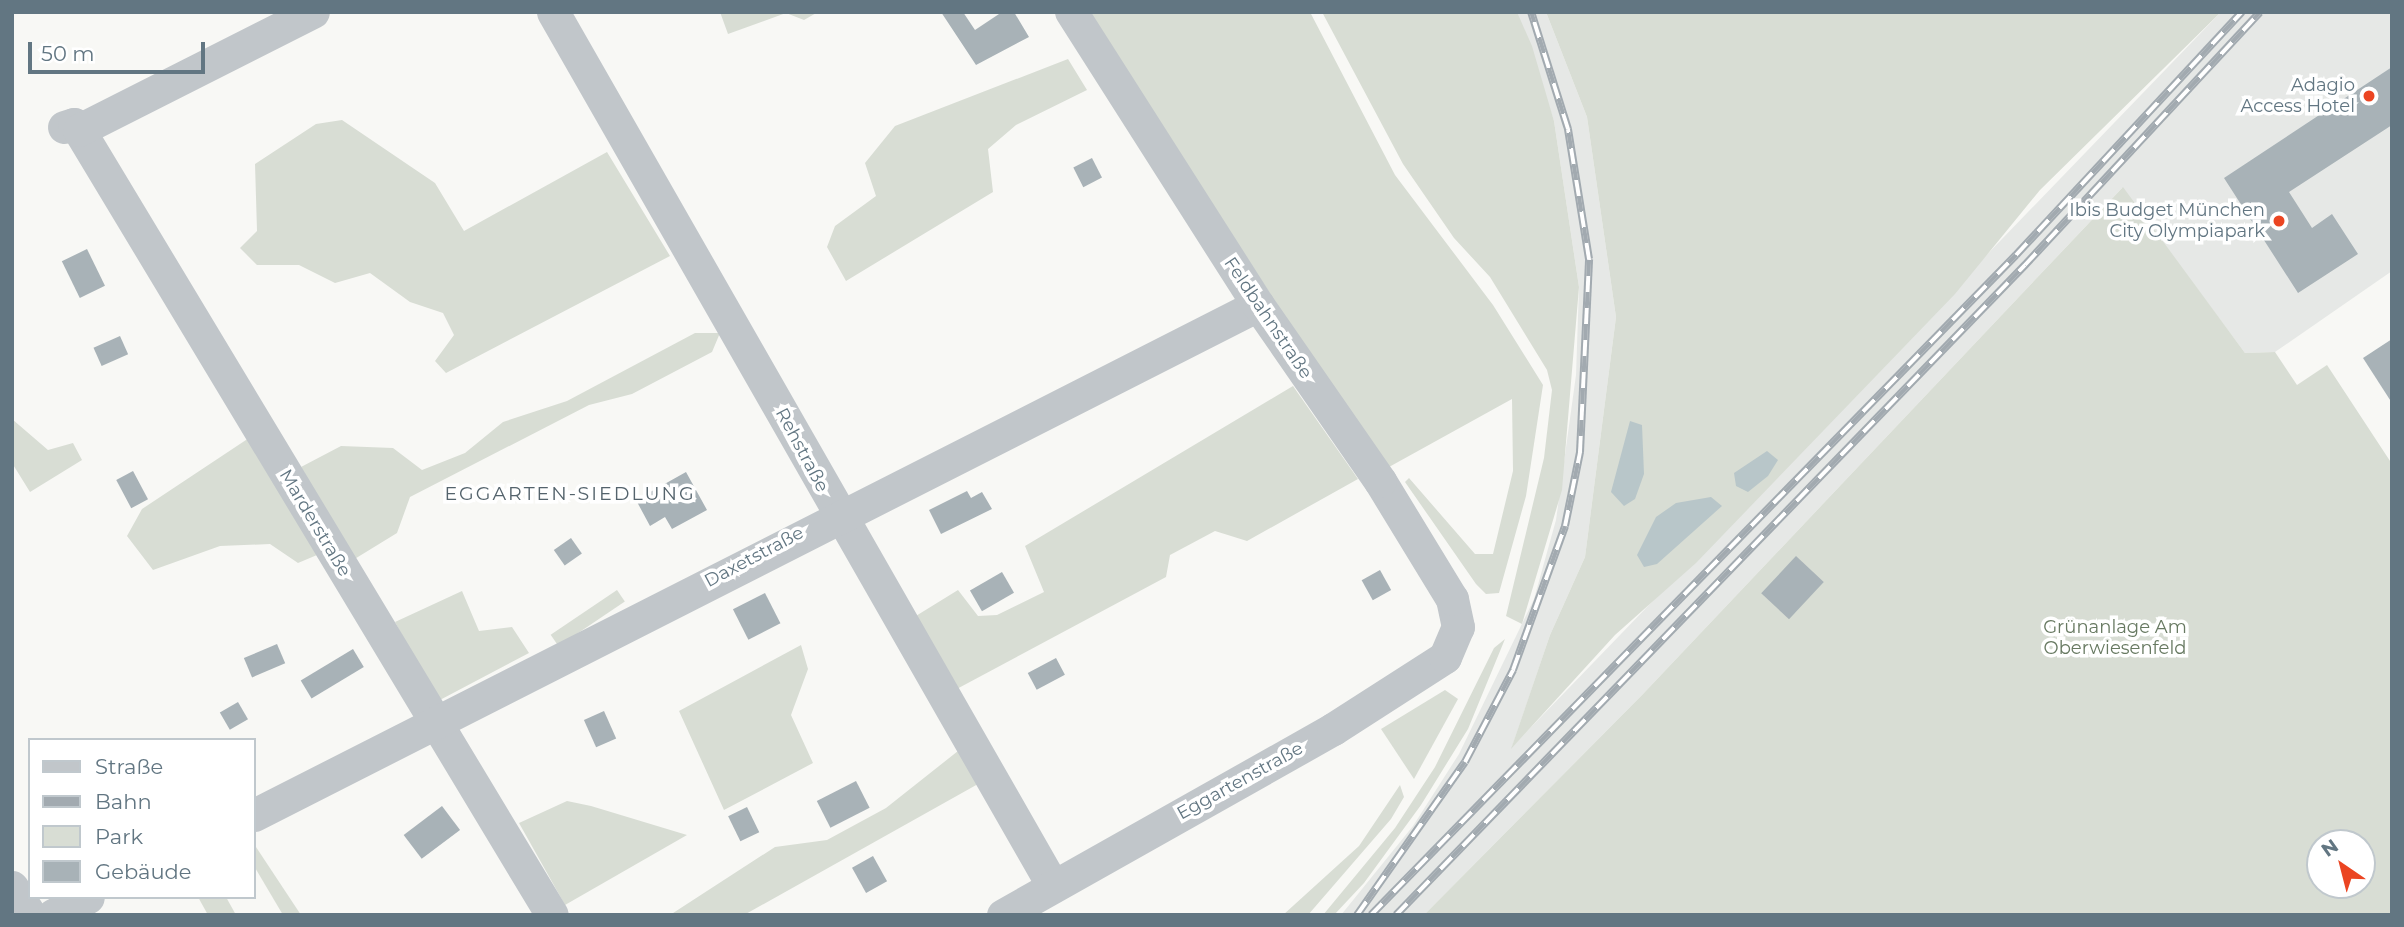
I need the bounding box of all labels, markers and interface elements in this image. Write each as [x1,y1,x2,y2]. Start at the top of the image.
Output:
scale bar [32,28,208,72]
text: 50 m [41,41,95,66]
place label: Adagio Access Hotel [2240,75,2355,118]
marker: Adagio Access Hotel [2361,88,2377,104]
place label: Ibis Budget München City Olympiapark [2069,200,2265,242]
marker: Ibis Budget München City Olympiapark [2271,213,2287,229]
street label: Feldbahnstraße [1219,253,1317,383]
street label: Rehstraße [771,404,833,496]
street label: Marderstraße [275,466,355,580]
district label: EGGARTEN-SIEDLUNG [447,483,693,505]
street label: Daxetstraße [701,522,807,592]
park label: Grünanlage Am Oberwiesenfeld [2043,617,2187,660]
street label: Eggartenstraße [1173,737,1307,825]
legend [28,738,256,899]
text: Straße [95,754,163,779]
text: Bahn [95,789,152,814]
text: Park [95,824,143,849]
north arrow [2306,829,2376,899]
text: N [2317,834,2343,862]
text: Gebäude [95,859,192,884]

